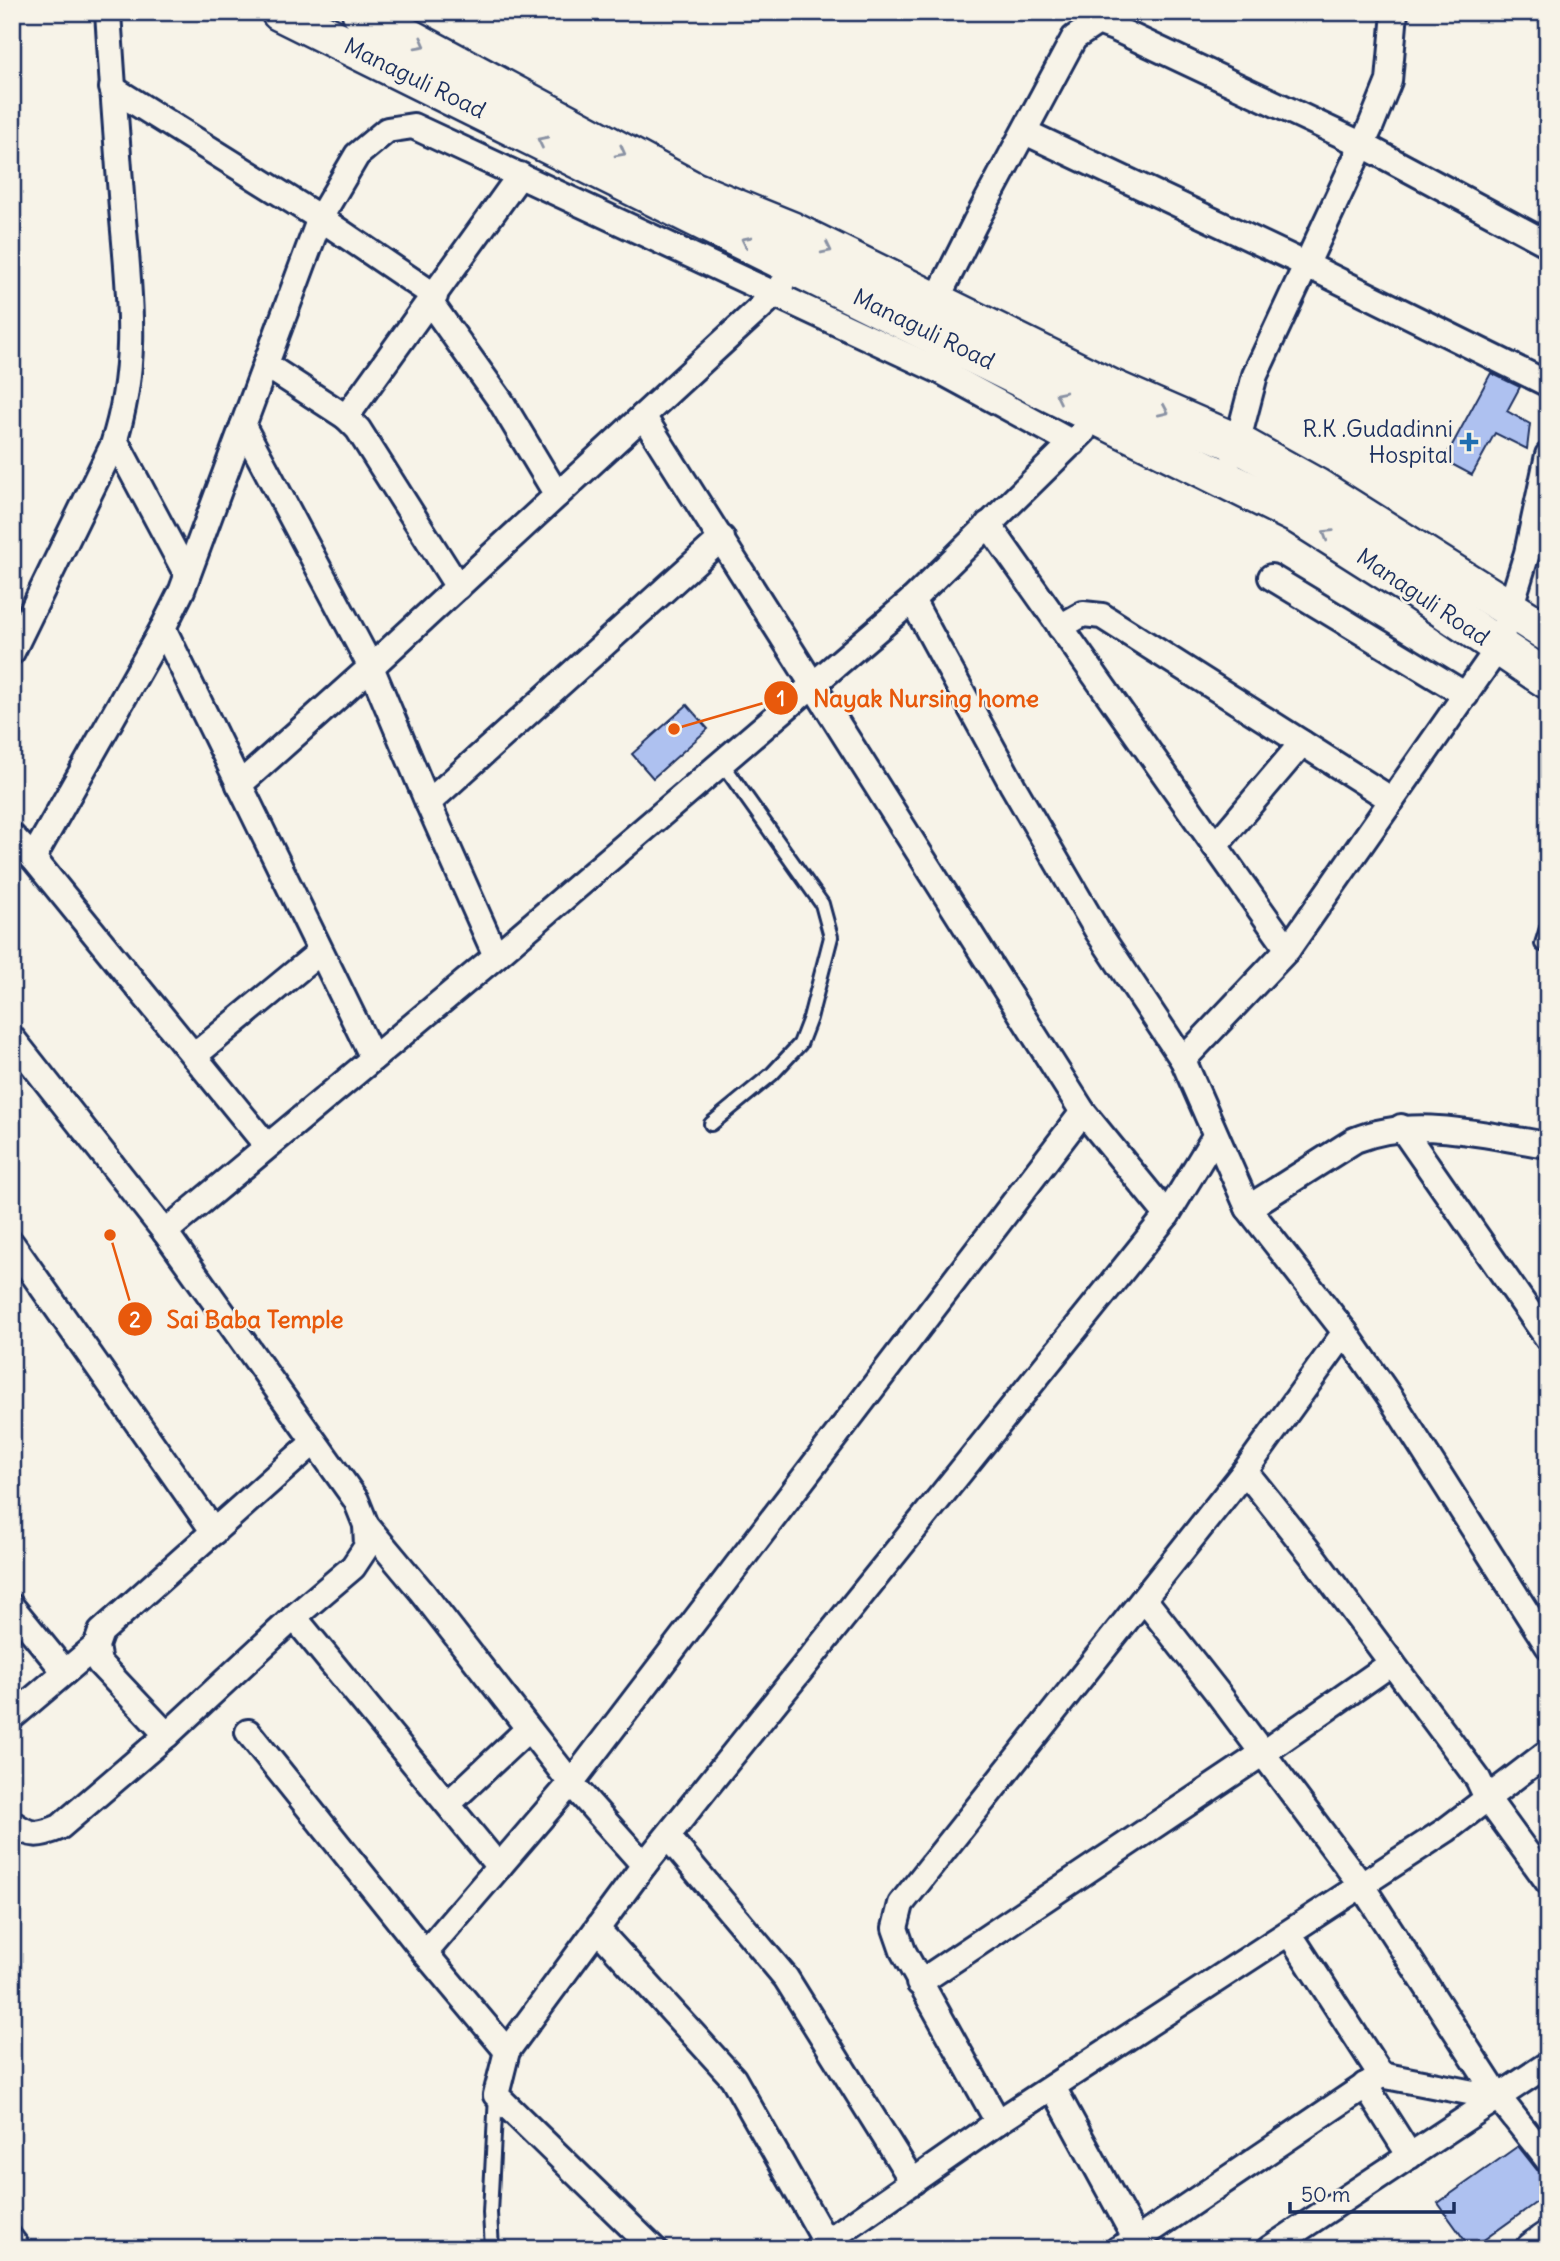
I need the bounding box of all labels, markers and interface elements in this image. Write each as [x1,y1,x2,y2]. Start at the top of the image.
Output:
street label: Managuli Road [340,31,491,124]
one-way arrow [414,36,426,50]
one-way arrow [537,136,549,150]
one-way arrow [614,144,626,157]
one-way arrow [741,236,753,250]
one-way arrow [820,240,832,254]
street label: Managuli Road [849,282,1000,375]
one-way arrow [1055,391,1067,405]
one-way arrow [1157,403,1169,417]
place label: R.K .Gudadinni Hospital [1303,414,1453,469]
marker: R.K .Gudadinni Hospital [1459,432,1479,452]
one-way arrow [1322,530,1335,543]
street label: Managuli Road [1351,542,1495,652]
callout: Nayak Nursing home [764,676,1053,721]
text: Nayak Nursing home [813,683,1039,713]
text: 1 [777,685,785,712]
callout: Sai Baba Temple [117,1297,357,1342]
text: Sai Baba Temple [166,1304,344,1334]
text: 2 [129,1306,141,1333]
scale bar [1290,2170,1455,2214]
text: 50 m [1301,2181,1350,2208]

